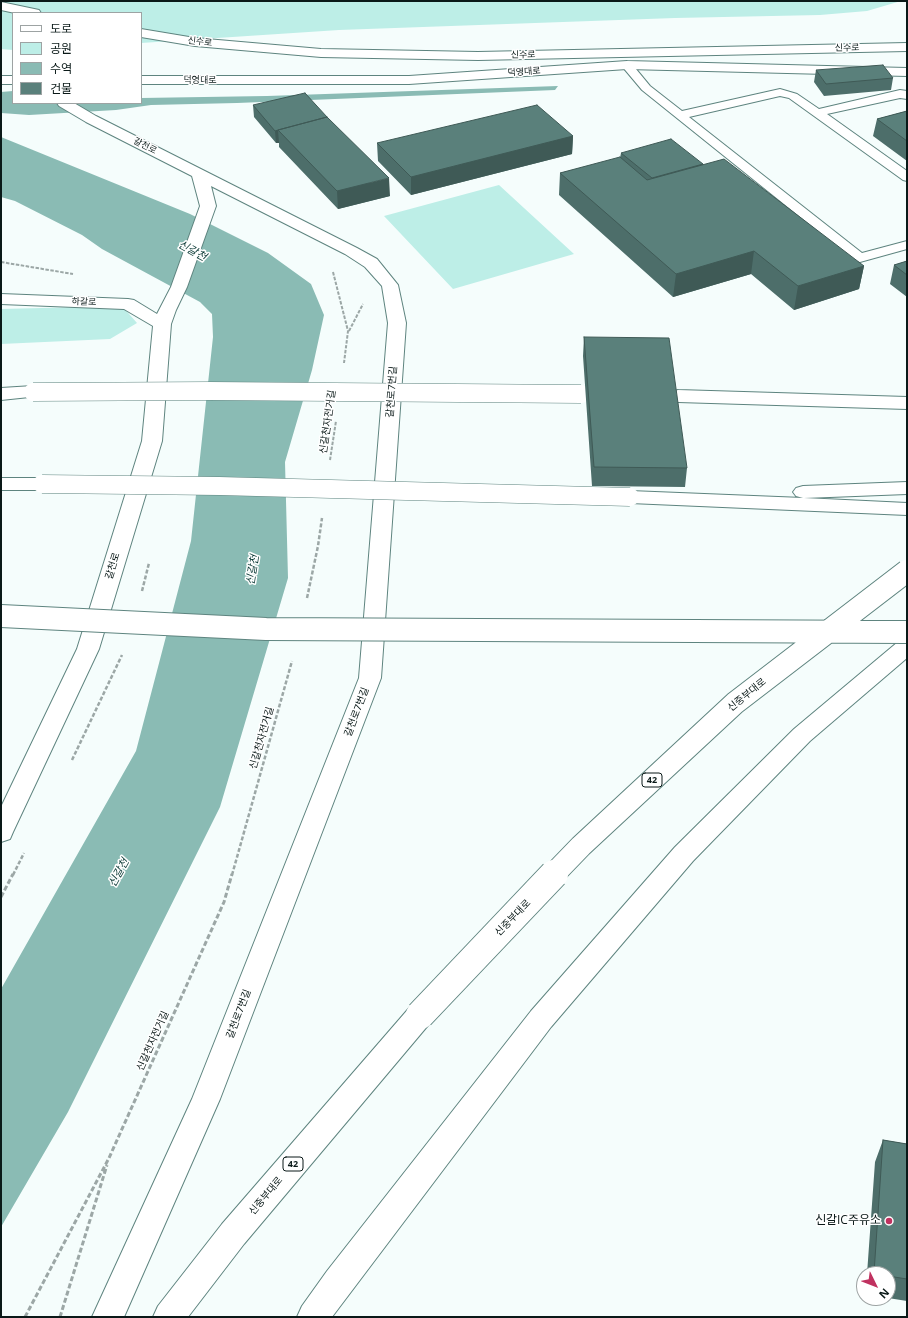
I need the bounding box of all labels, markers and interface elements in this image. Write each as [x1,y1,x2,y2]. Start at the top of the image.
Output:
legend [12,12,142,104]
text: 도로 [50,20,72,37]
street label: 신수로 [187,35,213,49]
text: 공원 [50,40,72,57]
street label: 신수로 [834,42,860,54]
street label: 신수로 [510,49,536,61]
text: 수역 [50,60,72,77]
street label: 덕영대로 [507,65,541,79]
street label: 덕영대로 [183,75,217,85]
text: 건물 [50,80,72,97]
street label: 갈천로 [131,136,159,156]
water label: 신갈천 [176,238,208,264]
street label: 하갈로 [71,296,97,308]
street label: 갈천로7번길 [384,366,400,418]
street label: 신갈천자전거길 [318,389,338,455]
street label: 갈천로 [103,551,123,581]
water label: 신갈천 [244,554,262,586]
street label: 신중부대로 [725,676,769,714]
street label: 갈천로7번길 [342,686,372,738]
street label: 신갈천자전거길 [247,705,277,771]
road number: 42 [642,773,662,787]
water label: 신갈천 [106,857,132,889]
street label: 신중부대로 [493,897,533,939]
street label: 갈천로7번길 [224,988,254,1040]
street label: 신갈천자전거길 [134,1009,172,1073]
road number: 42 [283,1157,303,1171]
street label: 신중부대로 [247,1175,285,1217]
place label: 신갈IC주유소 [815,1214,881,1228]
marker: 신갈IC주유소 [884,1216,894,1226]
north arrow [856,1266,896,1306]
text: N [876,1285,893,1302]

